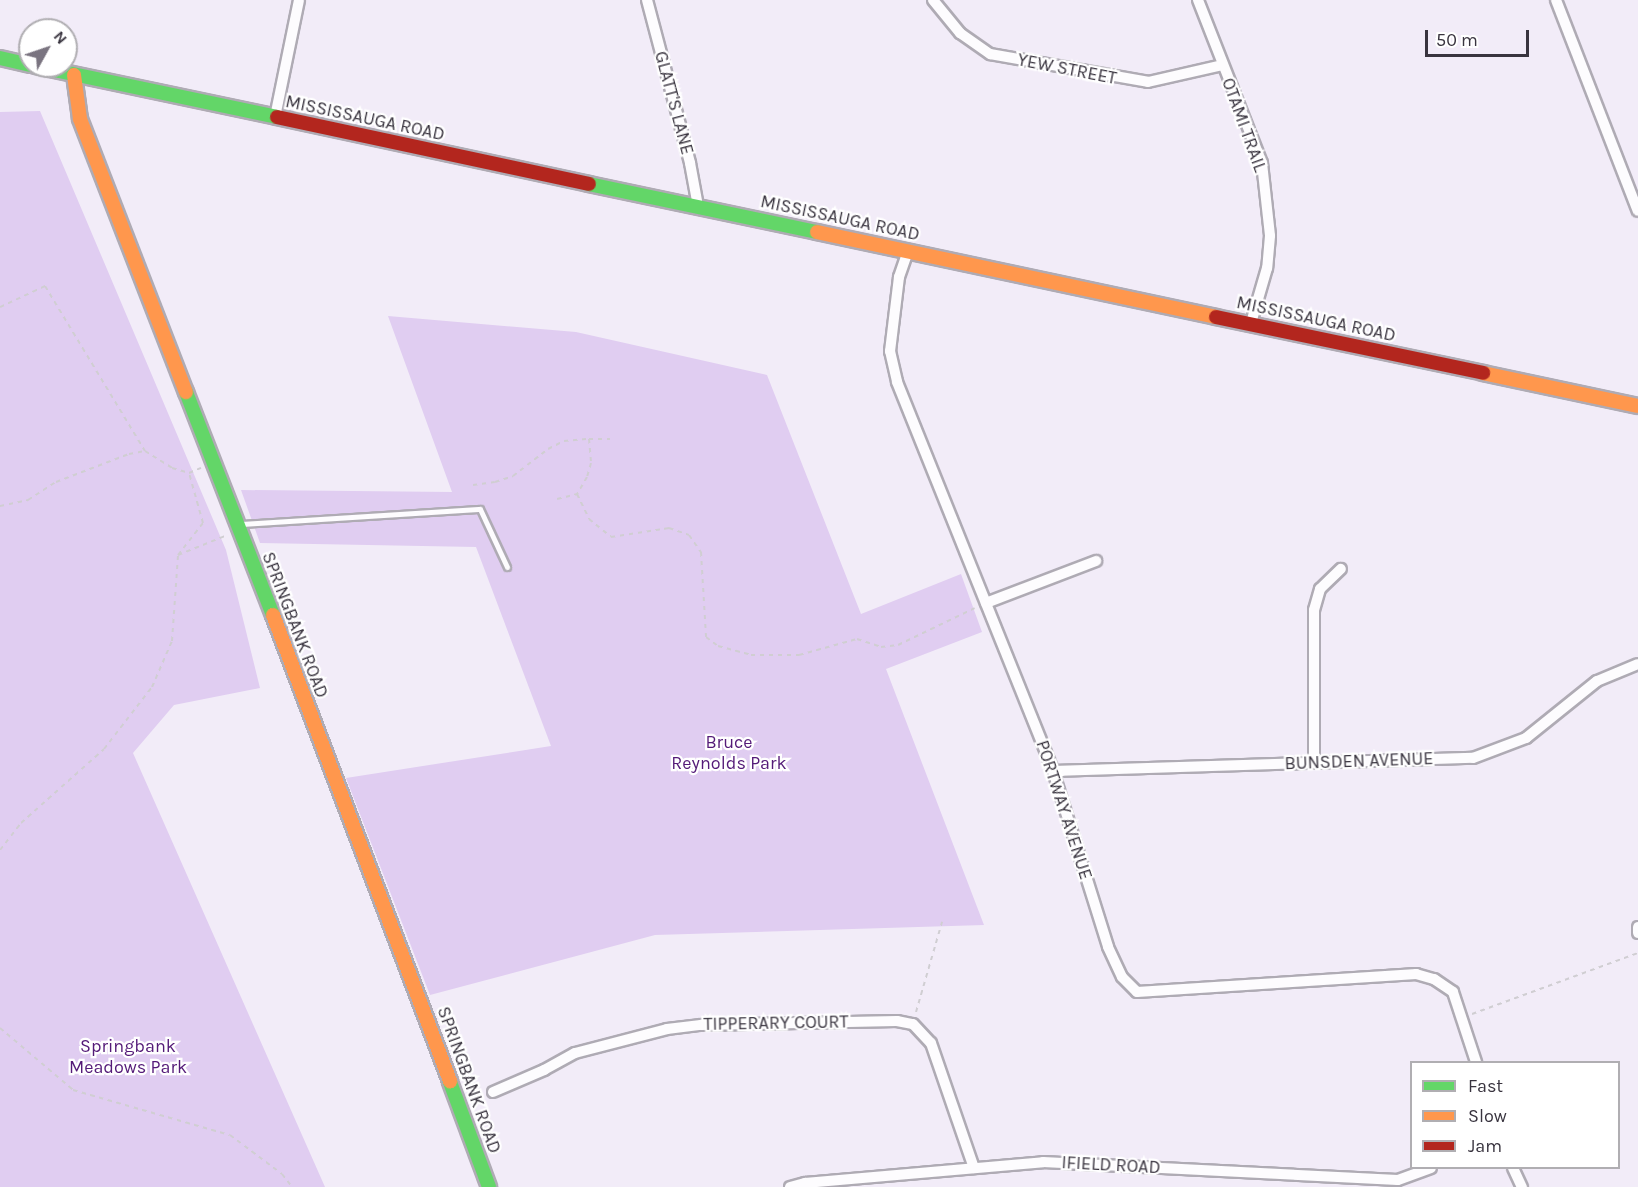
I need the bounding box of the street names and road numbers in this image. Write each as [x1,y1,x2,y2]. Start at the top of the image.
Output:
street label: GLATT'S LANE [650,49,698,157]
street label: YEW STREET [1016,49,1118,89]
street label: OTAMI TRAIL [1217,75,1271,175]
street label: MISSISSAUGA ROAD [284,91,446,145]
street label: MISSISSAUGA ROAD [759,191,921,245]
street label: MISSISSAUGA ROAD [1235,292,1397,346]
street label: SPRINGBANK ROAD [257,549,333,701]
street label: PORTWAY AVENUE [1031,738,1097,882]
street label: BUNSDEN AVENUE [1284,748,1434,774]
street label: SPRINGBANK ROAD [432,1004,506,1156]
street label: TIPPERARY COURT [703,1011,849,1035]
street label: IFIELD ROAD [1061,1152,1161,1178]

